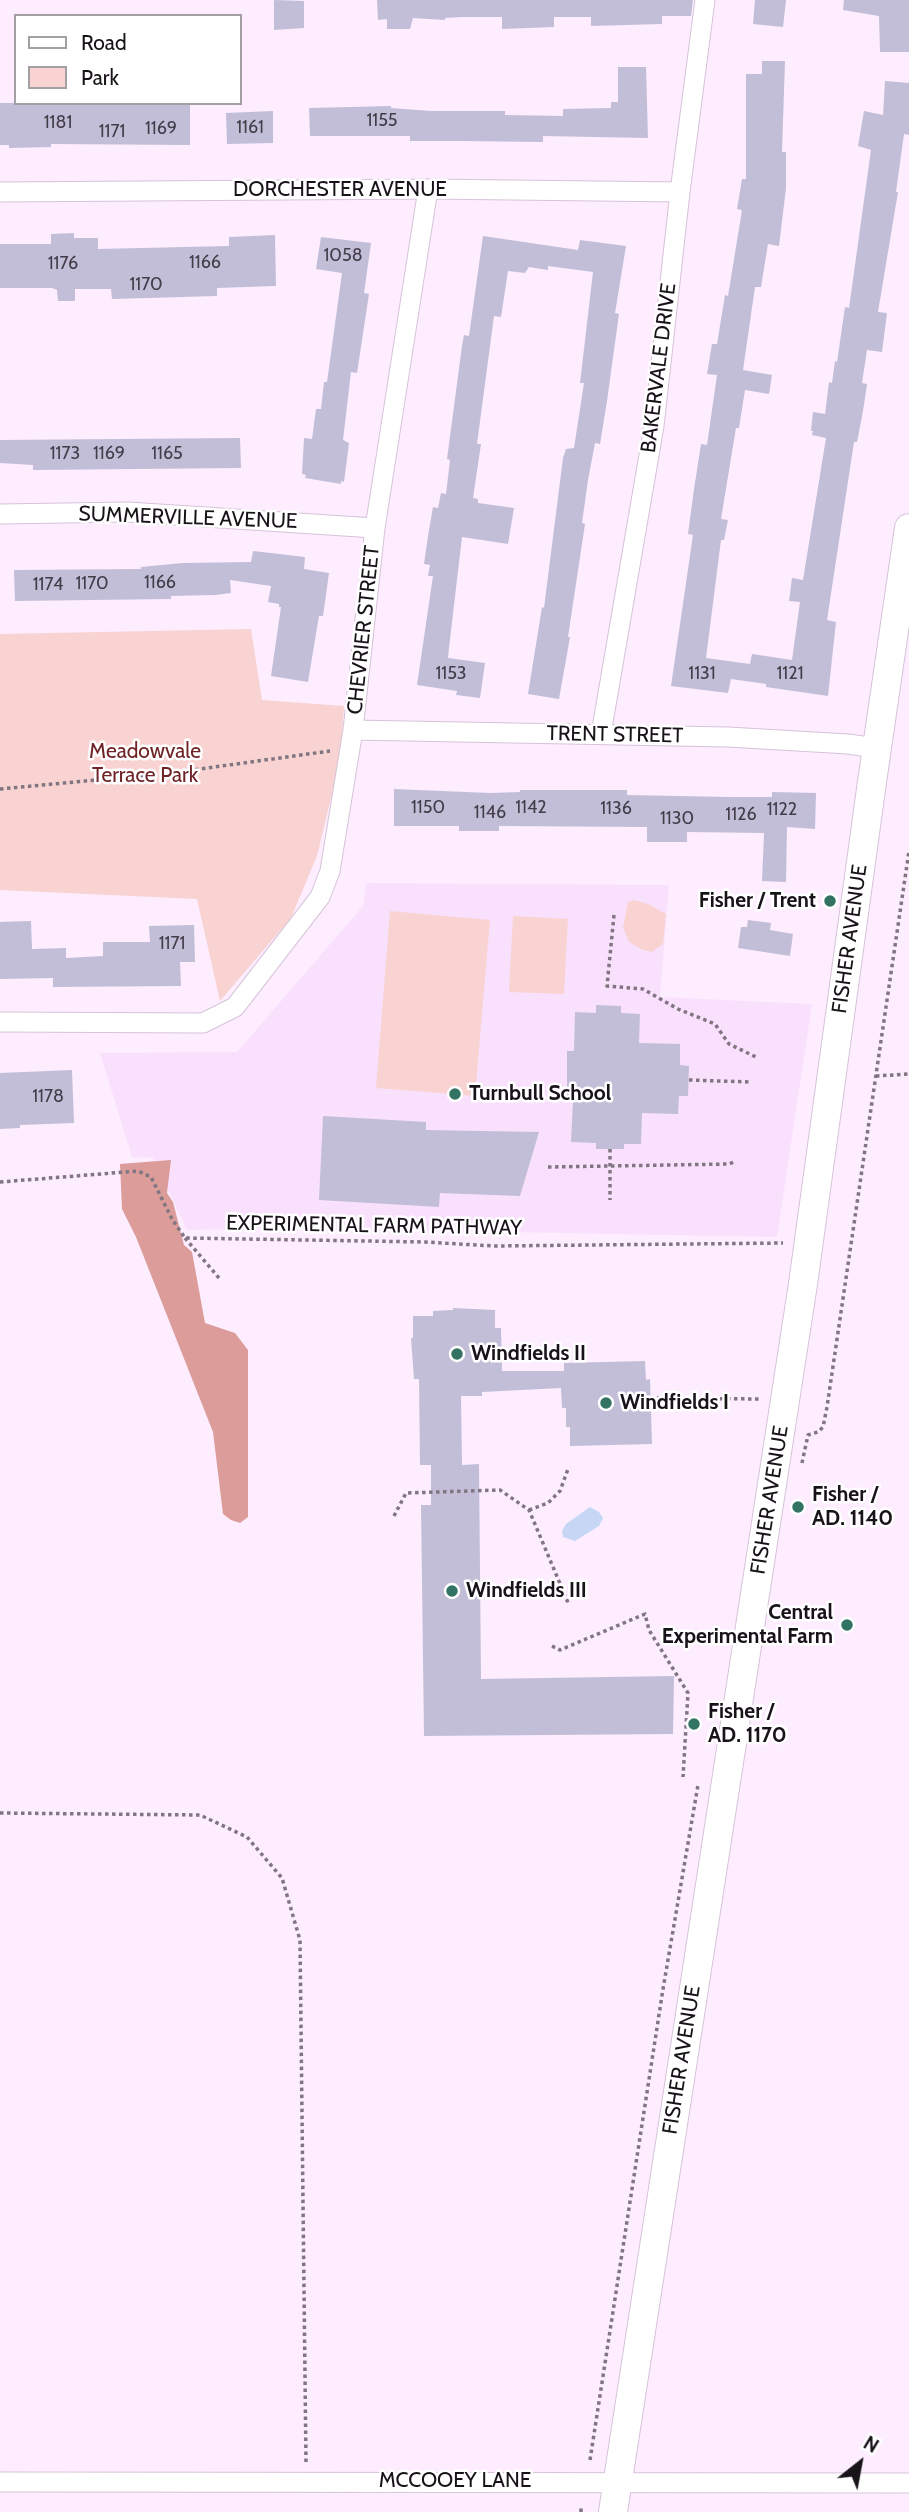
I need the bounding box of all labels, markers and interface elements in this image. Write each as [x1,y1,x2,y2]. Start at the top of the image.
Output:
legend [14,14,242,105]
text: Road [81,30,127,55]
text: Park [81,65,119,90]
house number: 1155 [366,110,398,132]
house number: 1181 [44,112,72,134]
house number: 1161 [236,117,264,139]
house number: 1169 [145,118,177,140]
house number: 1171 [99,121,125,143]
street label: DORCHESTER AVENUE [233,177,447,203]
house number: 1058 [323,245,363,267]
house number: 1166 [189,252,221,274]
house number: 1176 [48,253,78,275]
house number: 1170 [129,274,163,296]
street label: BAKERVALE DRIVE [636,282,682,454]
house number: 1173 [50,443,80,465]
house number: 1169 [93,443,125,465]
house number: 1165 [151,443,183,465]
street label: SUMMERVILLE AVENUE [78,502,298,534]
street label: CHEVRIER STREET [343,544,385,716]
house number: 1166 [144,572,176,594]
house number: 1170 [75,573,109,595]
house number: 1174 [33,574,63,596]
house number: 1153 [435,663,467,685]
house number: 1131 [688,663,716,685]
house number: 1121 [776,663,804,685]
street label: TRENT STREET [546,721,684,749]
park label: Meadowvale Terrace Park [89,739,201,789]
house number: 1150 [411,797,445,819]
house number: 1142 [515,797,547,819]
house number: 1136 [600,798,632,820]
house number: 1122 [767,799,797,821]
house number: 1146 [474,802,506,824]
house number: 1126 [725,804,757,826]
house number: 1130 [660,808,694,830]
street label: FISHER AVENUE [827,863,873,1015]
place label: Fisher / Trent [699,888,816,914]
marker: Fisher / Trent [822,893,838,909]
house number: 1171 [159,933,185,955]
place label: Turnbull School [469,1081,611,1107]
house number: 1178 [32,1086,64,1108]
marker: Turnbull School [447,1086,463,1102]
street label: EXPERIMENTAL FARM PATHWAY [226,1211,522,1241]
place label: Windfields II [471,1341,586,1367]
marker: Windfields II [449,1346,465,1362]
place label: Windfields I [620,1390,729,1416]
marker: Windfields I [598,1395,614,1411]
street label: FISHER AVENUE [746,1424,794,1576]
place label: Fisher / AD. 1140 [812,1482,893,1532]
marker: Fisher / AD. 1140 [790,1499,806,1515]
place label: Windfields III [466,1578,587,1604]
marker: Windfields III [444,1583,460,1599]
place label: Central Experimental Farm [662,1600,833,1650]
marker: Central Experimental Farm [839,1617,855,1633]
place label: Fisher / AD. 1170 [708,1699,786,1749]
marker: Fisher / AD. 1170 [686,1716,702,1732]
street label: FISHER AVENUE [658,1984,706,2136]
north arrow [825,2428,895,2498]
text: N [859,2431,883,2458]
street label: MCCOOEY LANE [379,2468,531,2494]

